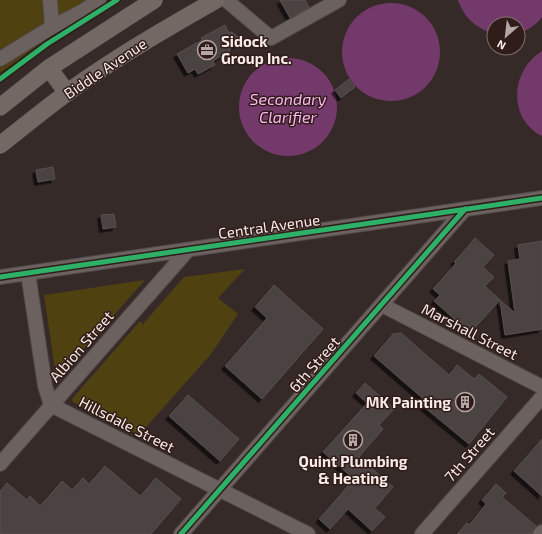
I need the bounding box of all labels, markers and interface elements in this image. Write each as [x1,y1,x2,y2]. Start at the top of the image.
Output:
north arrow [486,16,526,56]
place label: Sidock Group Inc. [221,32,292,67]
street label: Biddle Avenue [60,34,150,102]
text: N [494,38,508,53]
office icon: Sidock Group Inc. [196,39,218,61]
water label: Secondary Clarifier [250,89,327,126]
street label: Central Avenue [217,210,321,242]
street label: Marshall Street [419,299,521,363]
street label: Albion Street [45,307,117,385]
street label: 6th Street [285,332,343,396]
building icon: MK Painting [454,391,476,413]
street label: Hillsdale Street [76,392,178,456]
place label: MK Painting [366,393,451,411]
street label: 7th Street [440,423,498,485]
building icon: Quint Plumbing & Heating [342,429,364,451]
place label: Quint Plumbing & Heating [299,452,408,487]

